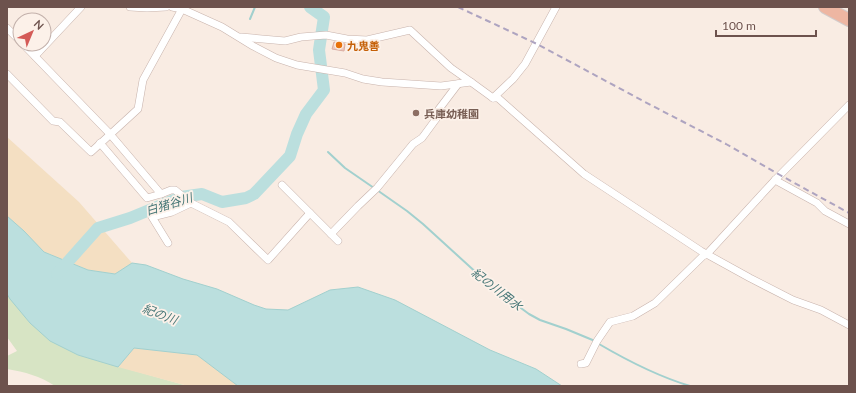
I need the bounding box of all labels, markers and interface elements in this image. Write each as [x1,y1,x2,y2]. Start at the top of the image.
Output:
north arrow [12,12,52,52]
scale bar [716,12,816,38]
text: N [32,17,47,32]
text: 100 m [722,18,756,33]
place label: 九鬼善 [347,39,380,52]
marker: 九鬼善 [334,40,344,50]
place label: 兵庫幼稚園 [424,107,479,120]
marker: 兵庫幼稚園 [411,108,421,118]
water label: 白猪谷川 [144,189,196,218]
water label: 紀の川用水 [469,265,527,315]
water label: 紀の川 [141,301,181,328]

